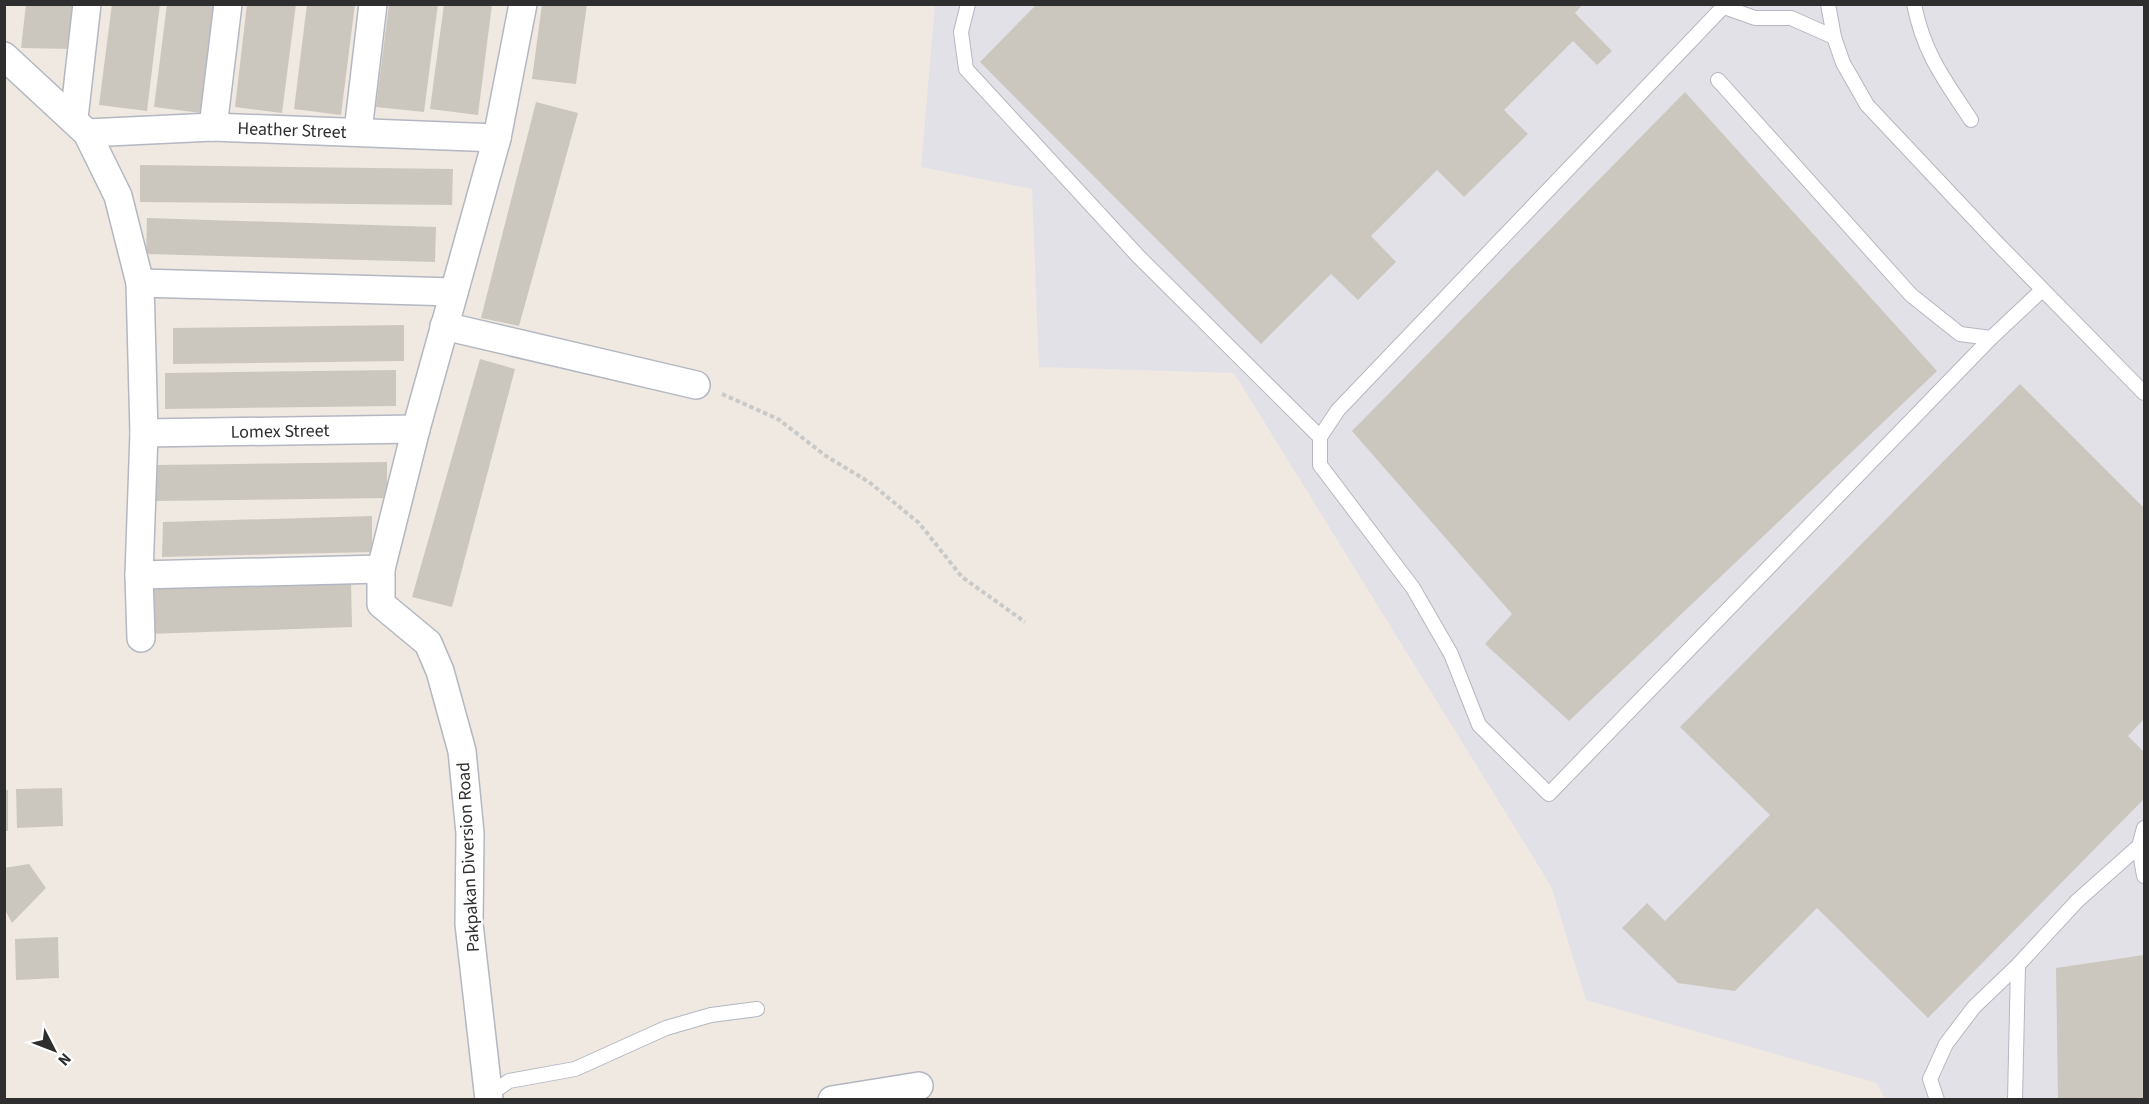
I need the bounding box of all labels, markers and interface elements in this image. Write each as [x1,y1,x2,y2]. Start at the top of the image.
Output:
street label: Heather Street [237,116,347,145]
street label: Lomex Street [230,418,330,445]
street label: Pakpakan Diversion Road [451,761,486,953]
north arrow [24,1020,84,1080]
text: N [53,1048,76,1071]

